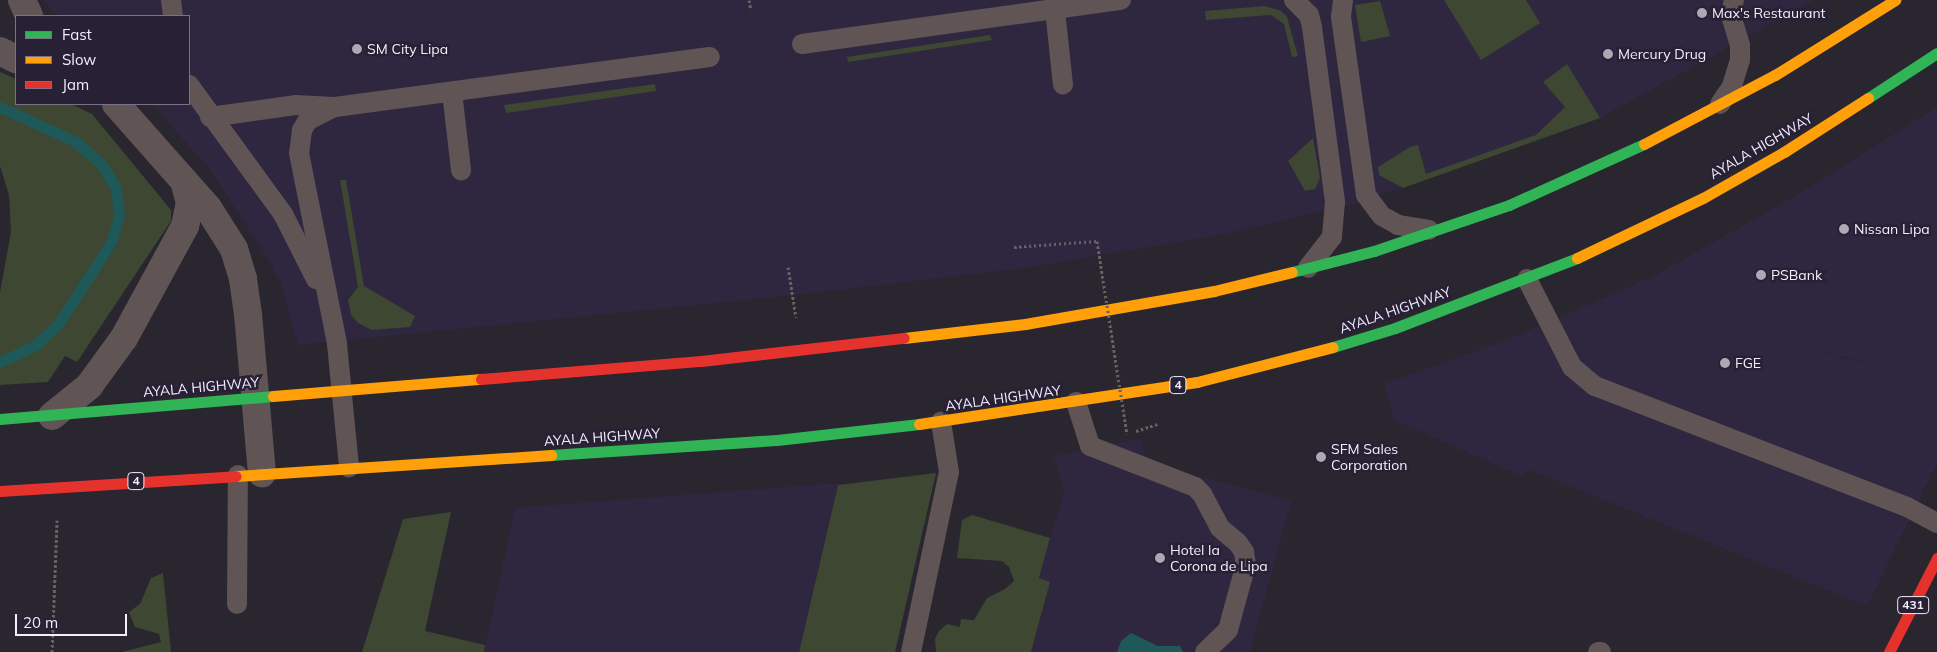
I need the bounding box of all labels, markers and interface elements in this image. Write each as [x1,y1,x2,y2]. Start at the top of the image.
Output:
place label: Max's Restaurant [1712,5,1826,21]
marker: Max's Restaurant [1696,7,1708,19]
legend [15,15,190,105]
text: Fast [62,25,92,44]
place label: SM City Lipa [367,41,448,57]
marker: SM City Lipa [351,43,363,55]
place label: Mercury Drug [1618,46,1706,62]
marker: Mercury Drug [1602,48,1614,60]
text: Slow [62,50,96,69]
text: Jam [62,75,89,94]
street label: AYALA HIGHWAY [1706,110,1816,182]
place label: Nissan Lipa [1854,221,1930,237]
marker: Nissan Lipa [1838,223,1850,235]
place label: PSBank [1771,267,1822,283]
marker: PSBank [1755,269,1767,281]
street label: AYALA HIGHWAY [1337,283,1453,337]
place label: FGE [1735,355,1761,371]
marker: FGE [1719,357,1731,369]
street label: AYALA HIGHWAY [142,374,260,400]
road number: 4 [1169,376,1187,394]
street label: AYALA HIGHWAY [944,382,1062,414]
street label: AYALA HIGHWAY [543,425,661,449]
place label: SFM Sales Corporation [1331,441,1407,474]
marker: SFM Sales Corporation [1315,451,1327,463]
road number: 4 [127,472,145,491]
place label: Hotel la Corona de Lipa [1170,542,1268,574]
marker: Hotel la Corona de Lipa [1154,552,1166,564]
road number: 431 [1897,596,1929,614]
scale bar [18,604,130,636]
text: 20 m [23,613,58,632]

